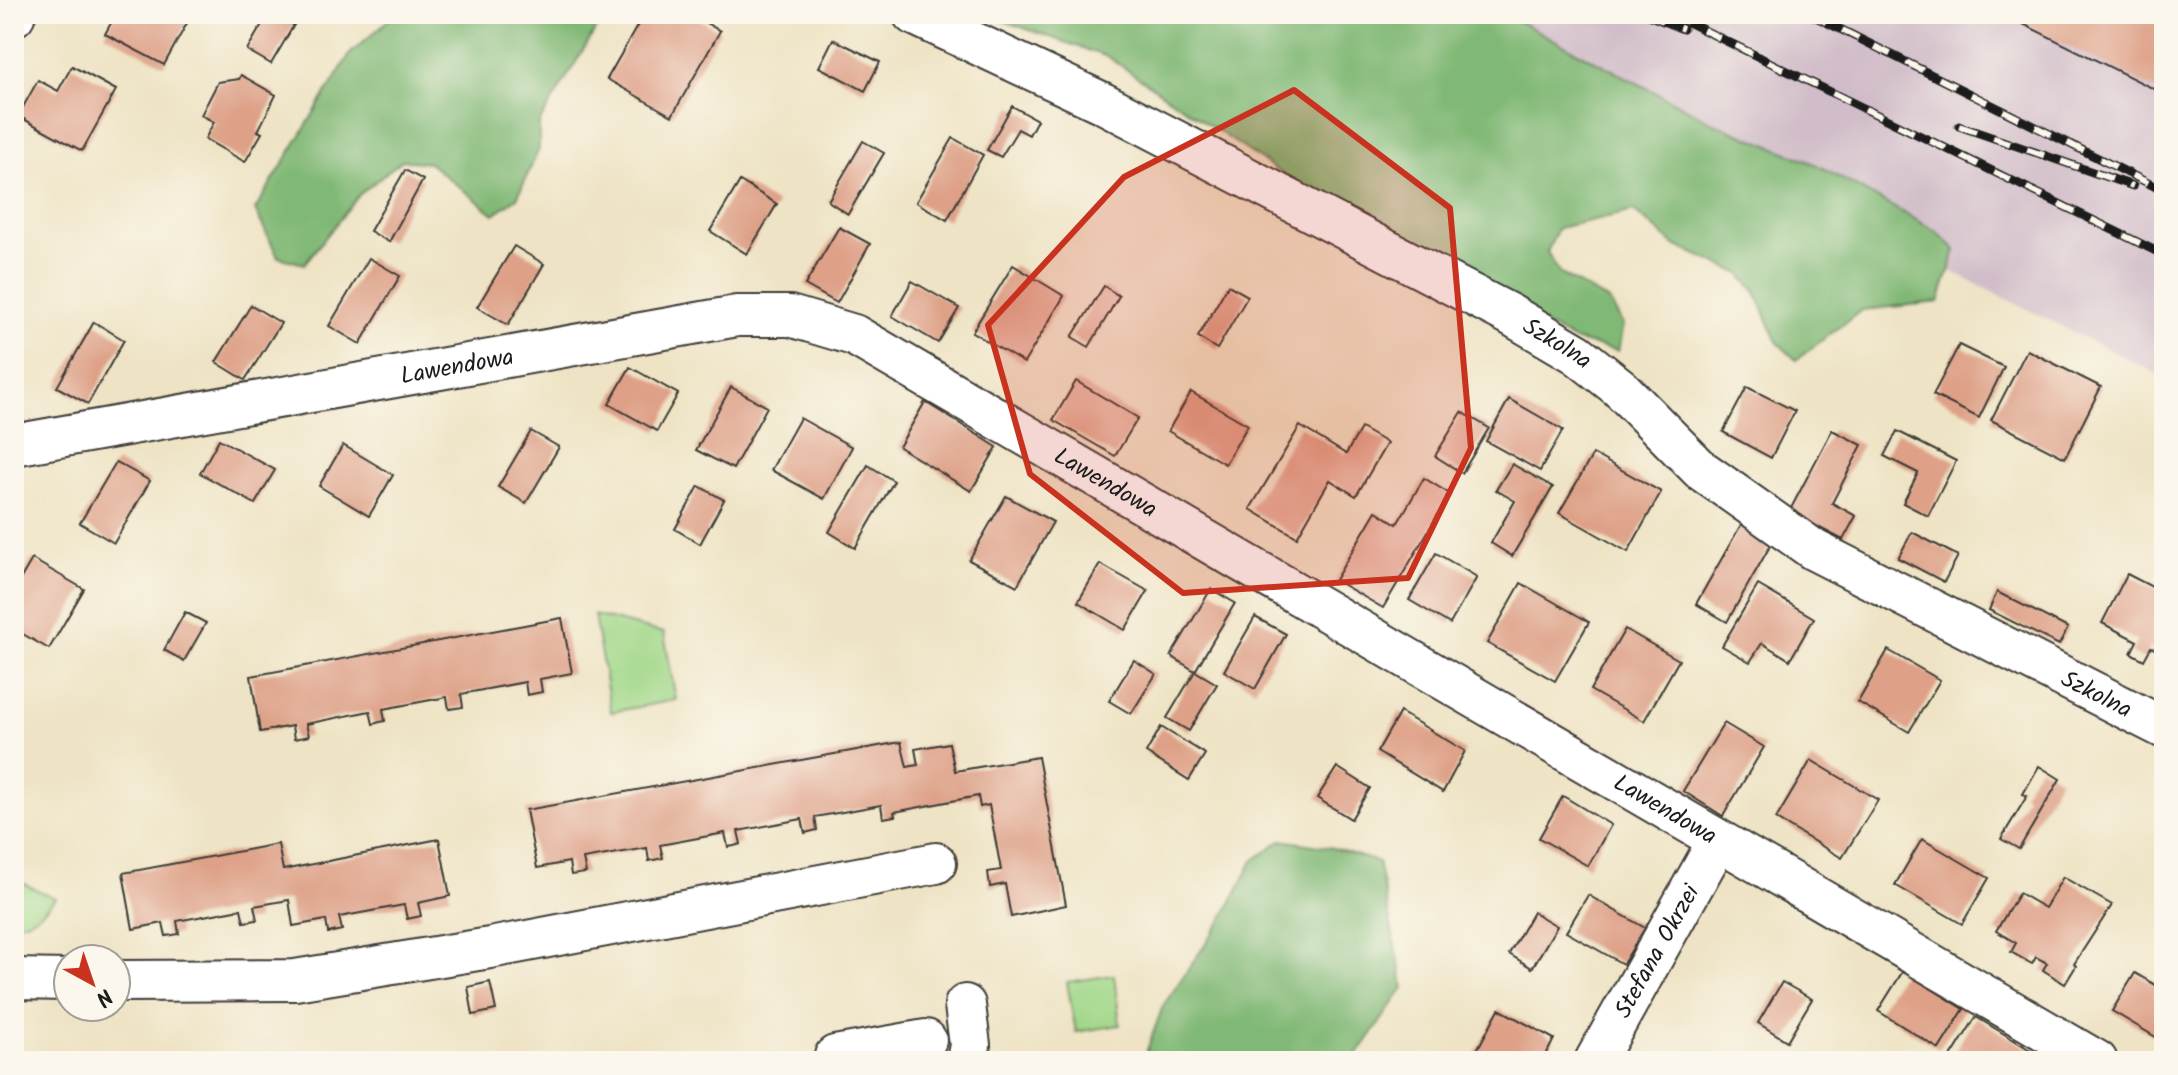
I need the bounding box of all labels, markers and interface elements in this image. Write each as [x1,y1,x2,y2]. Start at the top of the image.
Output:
street label: Szkolna [1515,308,1600,380]
street label: Lawendowa [398,338,517,397]
street label: Lawendowa [1046,438,1164,529]
street label: Szkolna [2054,661,2139,730]
street label: Lawendowa [1606,765,1724,856]
street label: Stefana Okrzei [1605,877,1712,1026]
north arrow [52,943,132,1023]
text: N [87,979,120,1014]

